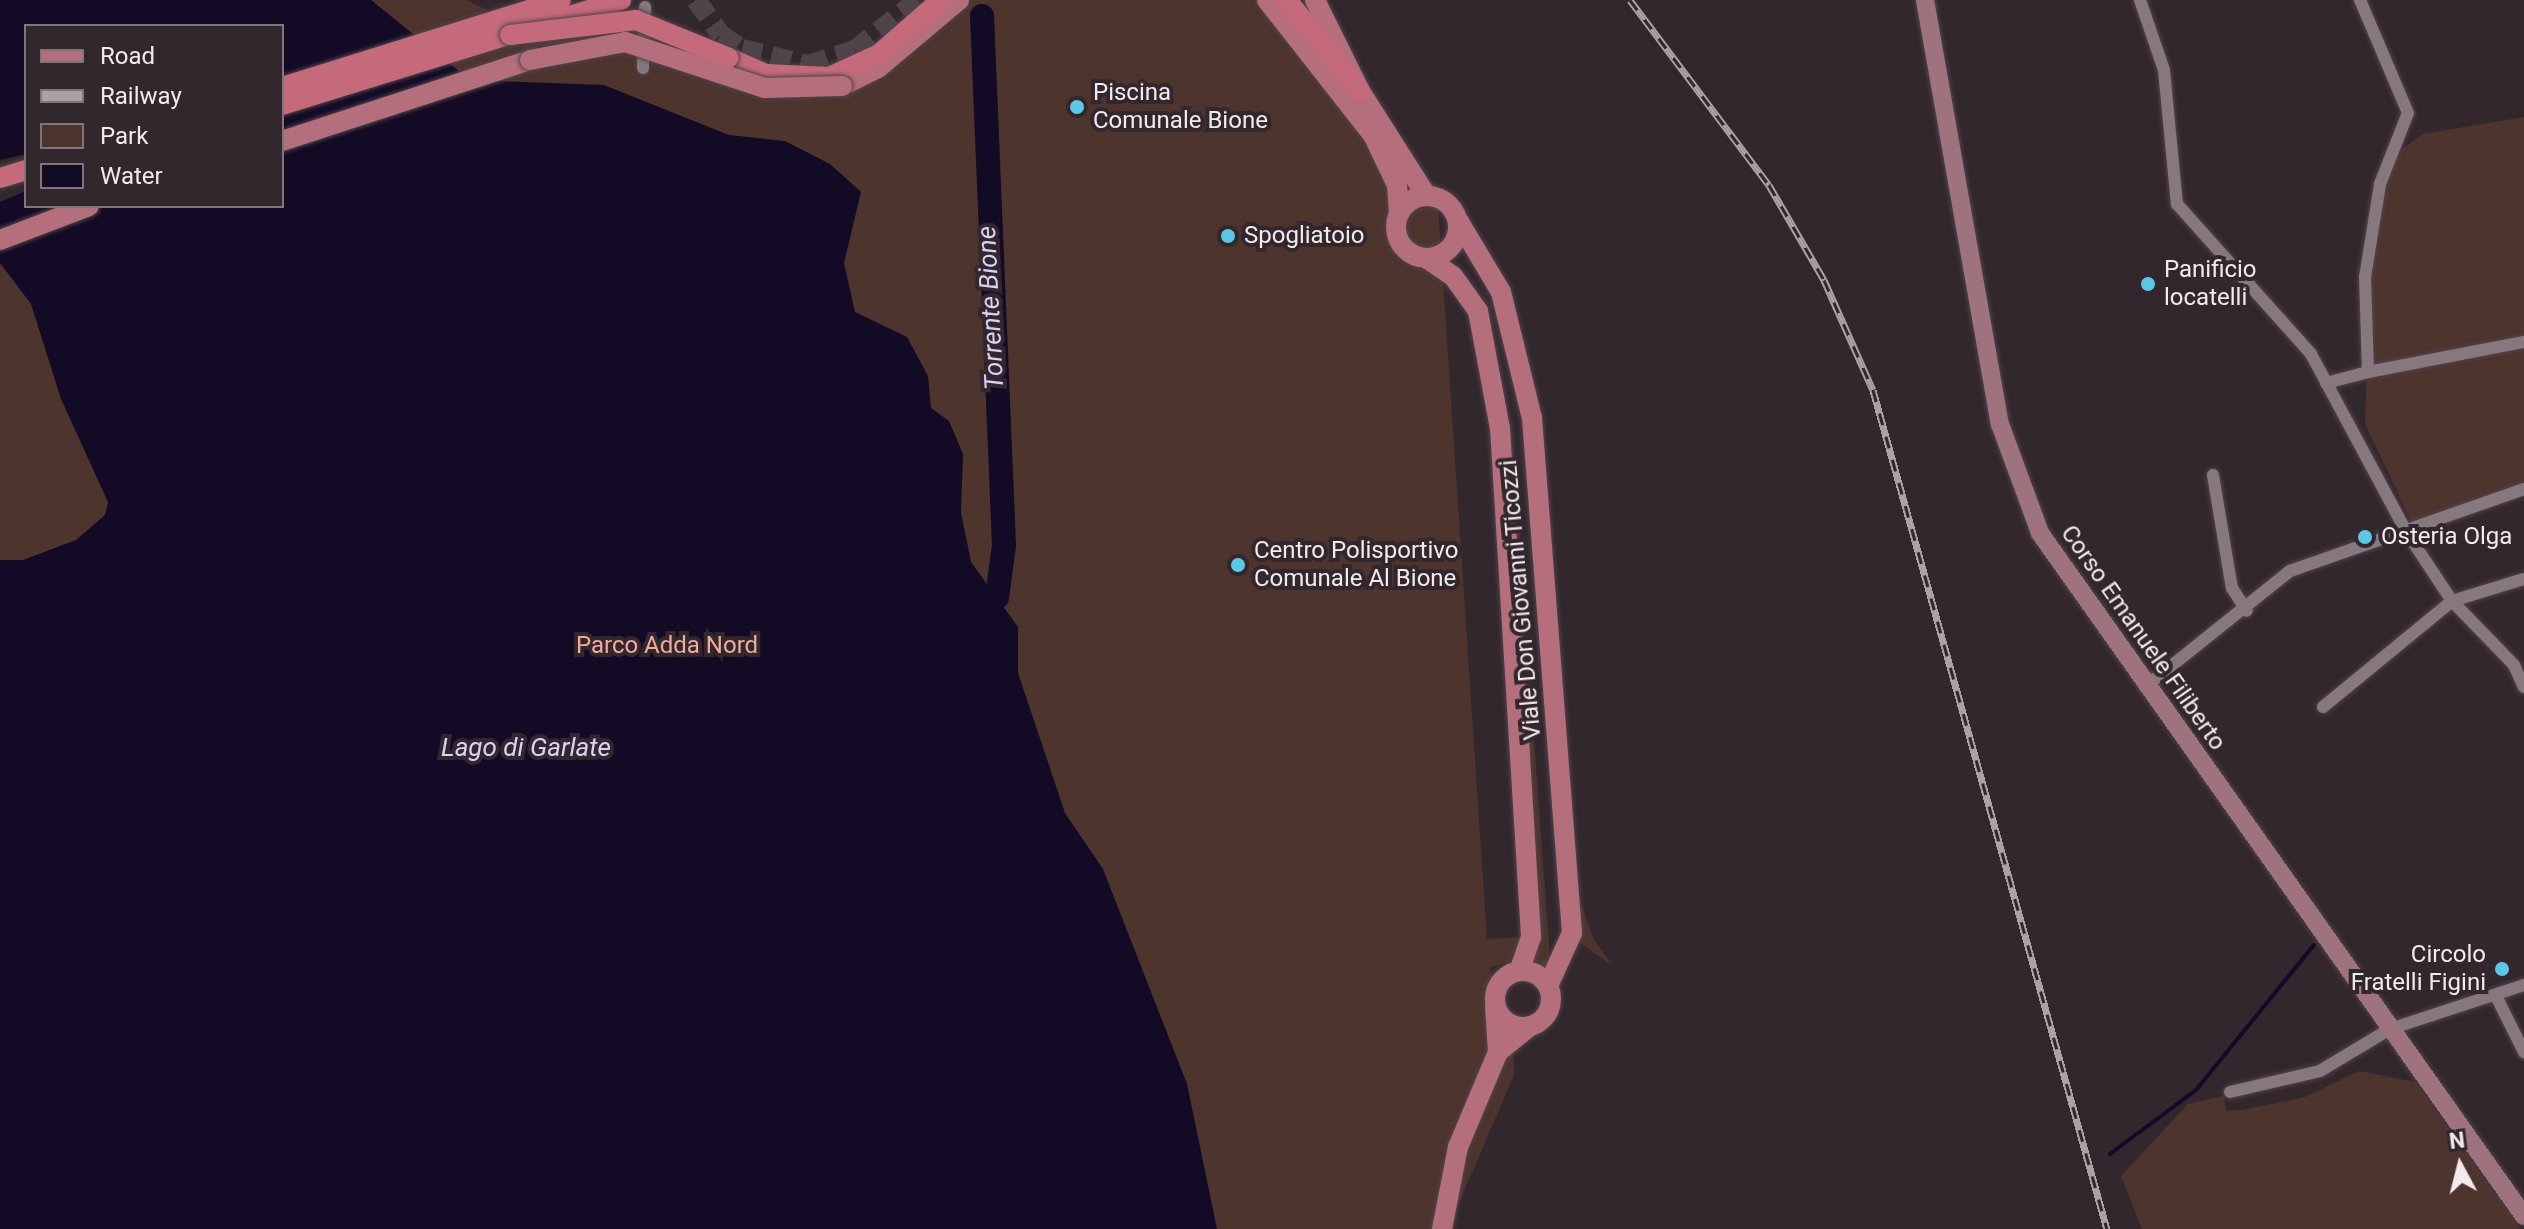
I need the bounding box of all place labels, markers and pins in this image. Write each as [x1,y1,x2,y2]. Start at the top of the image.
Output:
place label: Piscina Comunale Bione [1093,79,1268,135]
marker: Piscina Comunale Bione [1068,98,1086,116]
place label: Spogliatoio [1244,222,1364,250]
marker: Spogliatoio [1219,227,1237,245]
place label: Panificio locatelli [2164,256,2257,312]
marker: Panificio locatelli [2139,275,2157,293]
place label: Osteria Olga [2381,523,2512,551]
marker: Osteria Olga [2356,528,2374,546]
place label: Centro Polisportivo Comunale Al Bione [1254,537,1458,593]
marker: Centro Polisportivo Comunale Al Bione [1229,556,1247,574]
place label: Circolo Fratelli Figini [2351,941,2486,997]
marker: Circolo Fratelli Figini [2493,960,2511,978]

